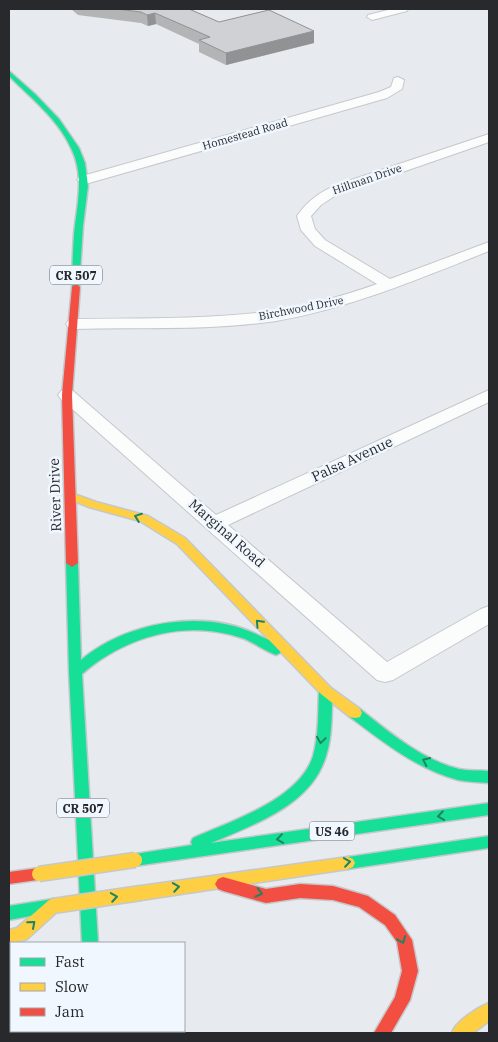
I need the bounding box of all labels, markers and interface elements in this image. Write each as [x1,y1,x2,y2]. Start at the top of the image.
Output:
street label: Homestead Road [201,115,289,153]
street label: Hillman Drive [330,161,404,197]
road number: CR 507 [50,266,102,284]
street label: Birchwood Drive [257,293,345,323]
street label: Palsa Avenue [309,432,395,486]
street label: River Drive [45,458,65,532]
street label: Marginal Road [185,495,269,571]
one-way arrow [134,513,143,523]
one-way arrow [256,620,265,629]
one-way arrow [316,736,327,744]
one-way arrow [422,756,431,767]
road number: CR 507 [57,798,109,818]
one-way arrow [437,810,445,821]
road number: US 46 [310,821,354,840]
one-way arrow [276,833,284,843]
one-way arrow [343,857,351,868]
one-way arrow [172,882,181,892]
one-way arrow [254,887,263,898]
one-way arrow [110,892,118,902]
one-way arrow [27,921,36,930]
one-way arrow [396,935,407,944]
legend [10,942,185,1032]
text: Fast [55,952,85,971]
text: Slow [55,977,89,996]
text: Jam [55,1002,84,1021]

